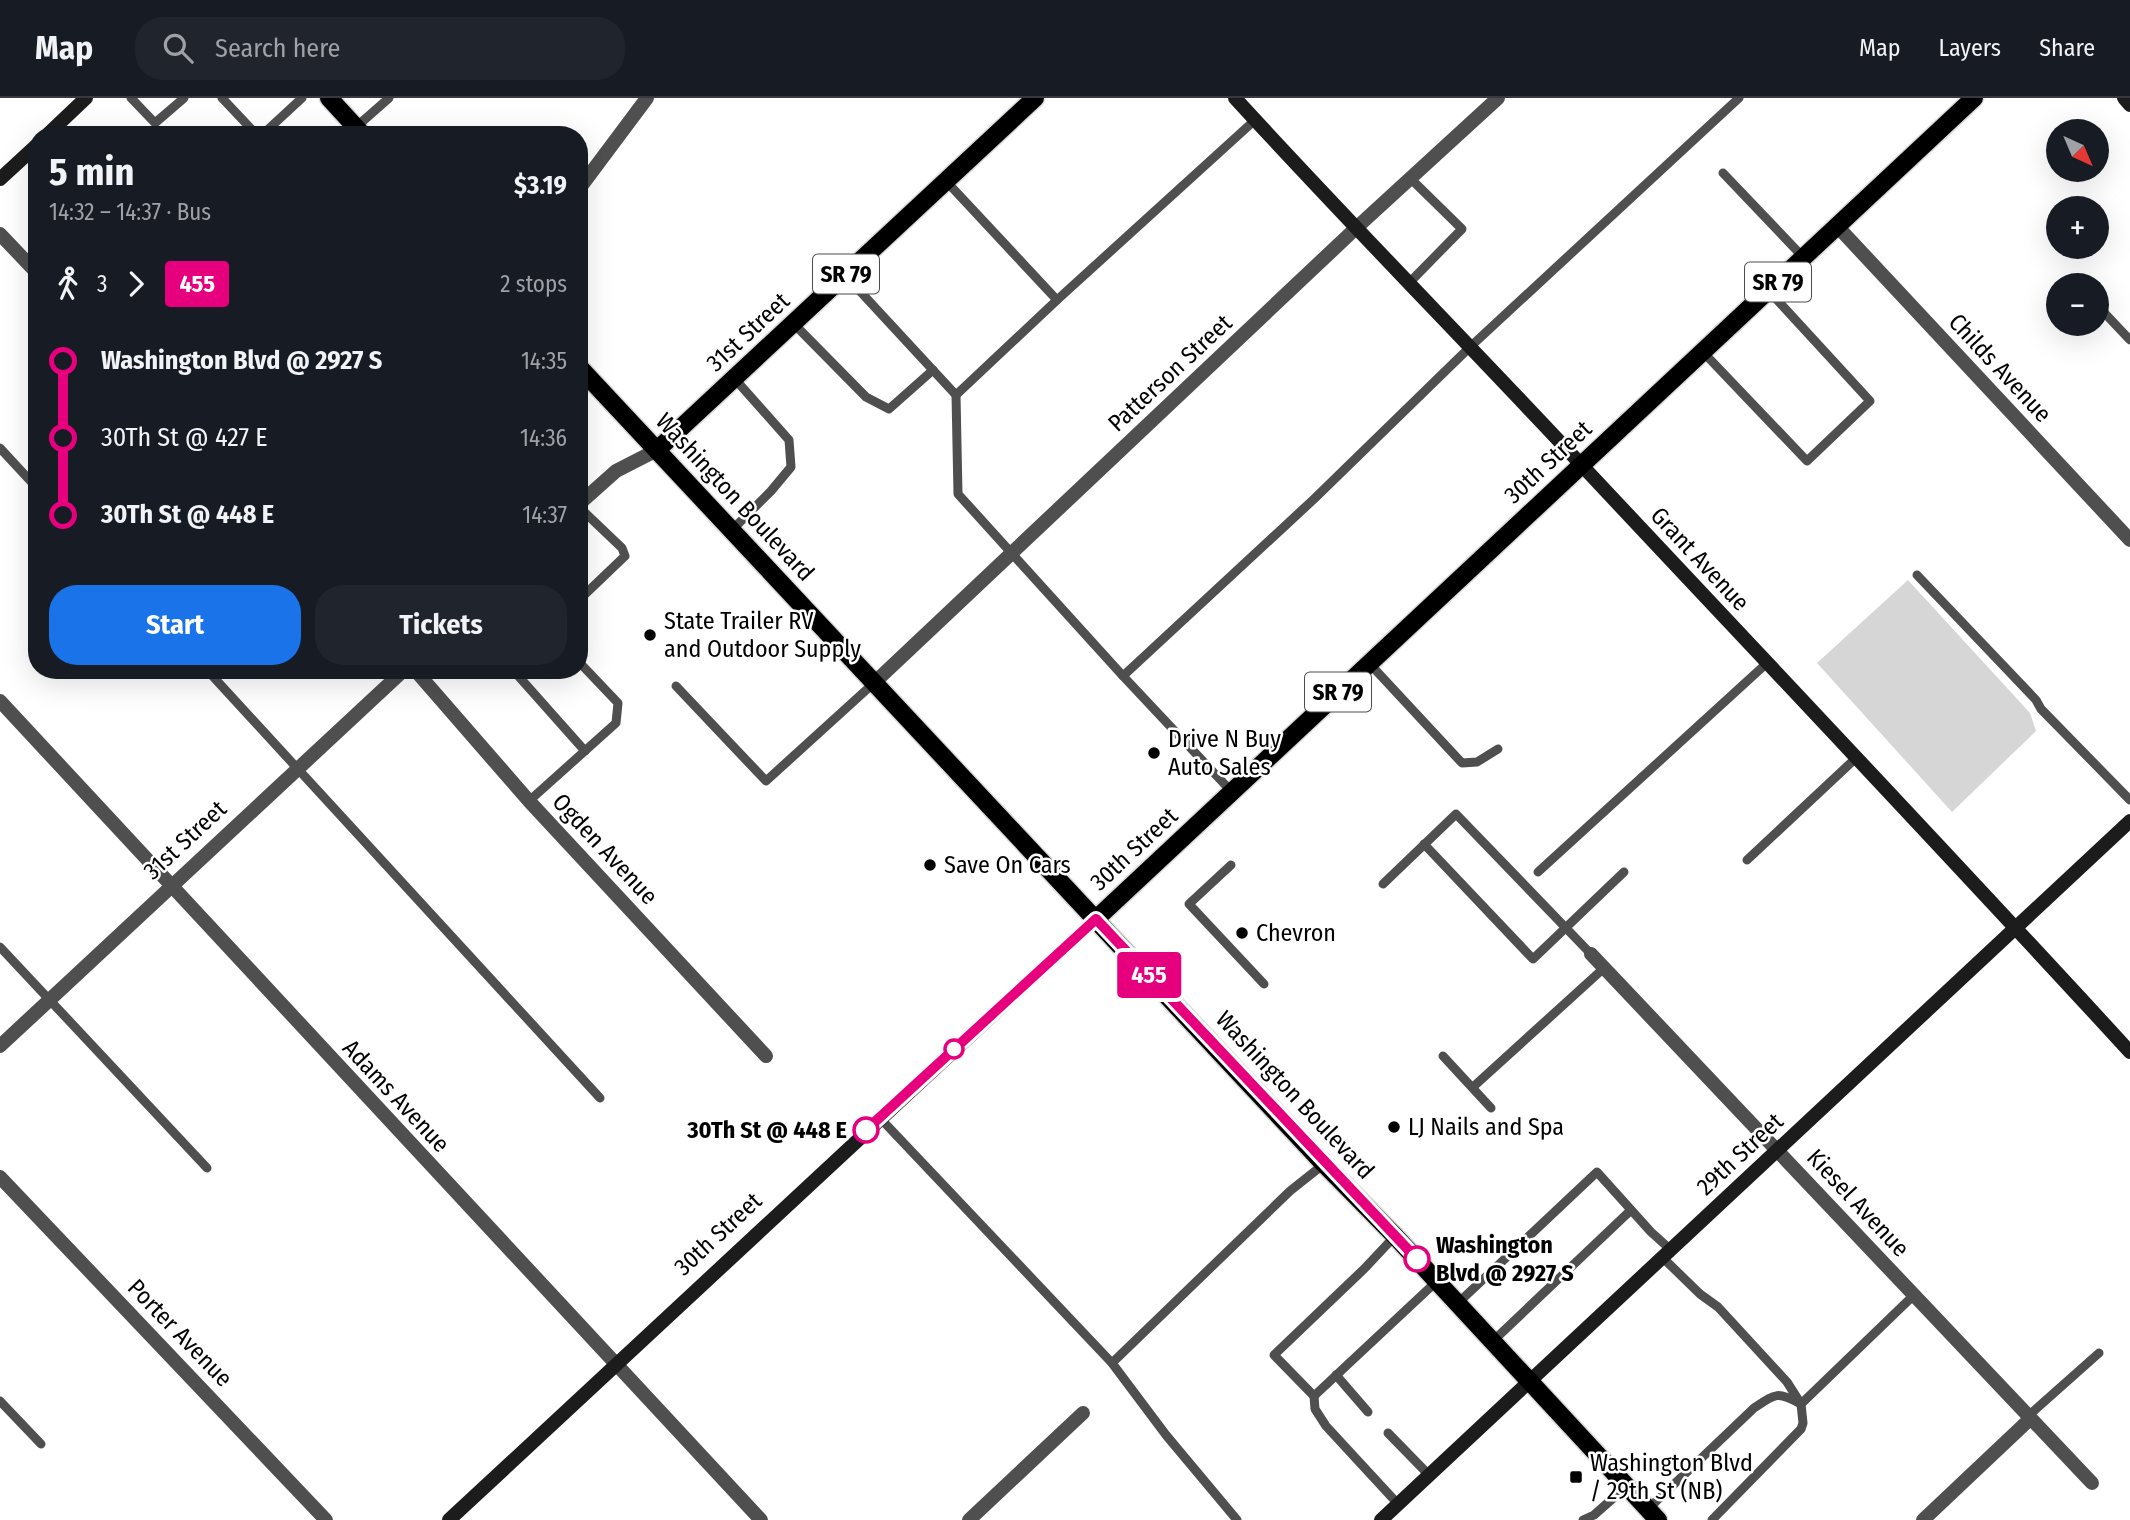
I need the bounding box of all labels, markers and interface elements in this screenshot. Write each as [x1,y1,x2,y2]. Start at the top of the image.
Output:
search box [135,17,625,80]
text: Map [35,28,93,68]
icon: search [159,29,197,67]
text: Search here [215,33,340,64]
text: Map [1859,34,1901,62]
text: Layers [1939,34,2001,62]
text: Share [2039,34,2095,62]
north arrow [2046,119,2109,182]
map controls [2046,119,2109,336]
text: 5 min [49,149,134,195]
text: $3.19 [514,170,567,201]
button: + [2046,196,2109,259]
text: 14:32 – 14:37 · Bus [49,198,211,226]
road number: SR 79 [813,254,879,294]
road number: SR 79 [1745,262,1811,302]
icon: walk [49,265,87,303]
icon: forward [117,265,155,303]
text: 3 [97,270,107,298]
text: 455 [179,270,215,298]
text: 2 stops [500,270,567,298]
button: − [2046,273,2109,336]
street label: 31st Street [701,287,795,377]
street label: Childs Avenue [1943,308,2057,428]
street label: Patterson Street [1102,309,1238,437]
text: Washington Blvd @ 2927 S [101,345,382,376]
text: 14:35 [521,347,567,375]
street label: Washington Boulevard [650,407,820,587]
street label: 30th Street [1499,415,1597,509]
text: 30Th St @ 427 E [101,422,267,453]
text: 14:36 [520,424,567,452]
text: 30Th St @ 448 E [101,499,274,530]
text: 14:37 [522,501,567,529]
street label: Grant Avenue [1645,501,1755,617]
button: Start [49,585,301,665]
button: Tickets [315,585,567,665]
place label: State Trailer RV and Outdoor Supply [664,607,861,663]
marker: State Trailer RV and Outdoor Supply [642,627,658,643]
road number: SR 79 [1305,672,1371,712]
place label: Drive N Buy Auto Sales [1168,725,1281,781]
marker: Drive N Buy Auto Sales [1146,745,1162,761]
street label: Ogden Avenue [547,788,663,910]
street label: 31st Street [138,795,232,885]
street label: 30th Street [1085,802,1183,896]
place label: Save On Cars [944,851,1071,879]
marker: Save On Cars [922,857,938,873]
place label: Chevron [1256,919,1336,947]
marker: Chevron [1234,925,1250,941]
line badge: 455 [1109,952,1189,998]
text: 455 [1131,961,1167,989]
street label: Washington Boulevard [1210,1005,1380,1185]
street label: Adams Avenue [337,1034,455,1158]
unlabelled marker [944,1039,964,1059]
street label: 29th Street [1691,1107,1789,1201]
place label: LJ Nails and Spa [1408,1113,1564,1141]
place label: 30Th St @ 448 E [686,1116,847,1144]
marker: 30Th St @ 448 E [853,1117,879,1143]
marker: LJ Nails and Spa [1386,1119,1402,1135]
street label: Kiesel Avenue [1801,1143,1915,1263]
street label: 30th Street [669,1187,767,1281]
place label: Washington Blvd @ 2927 S [1436,1231,1574,1287]
marker: Washington Blvd @ 2927 S [1404,1246,1430,1272]
street label: Porter Avenue [122,1274,238,1392]
place label: Washington Blvd / 29th St (NB) [1590,1449,1753,1505]
marker: Washington Blvd / 29th St (NB) [1568,1469,1584,1485]

